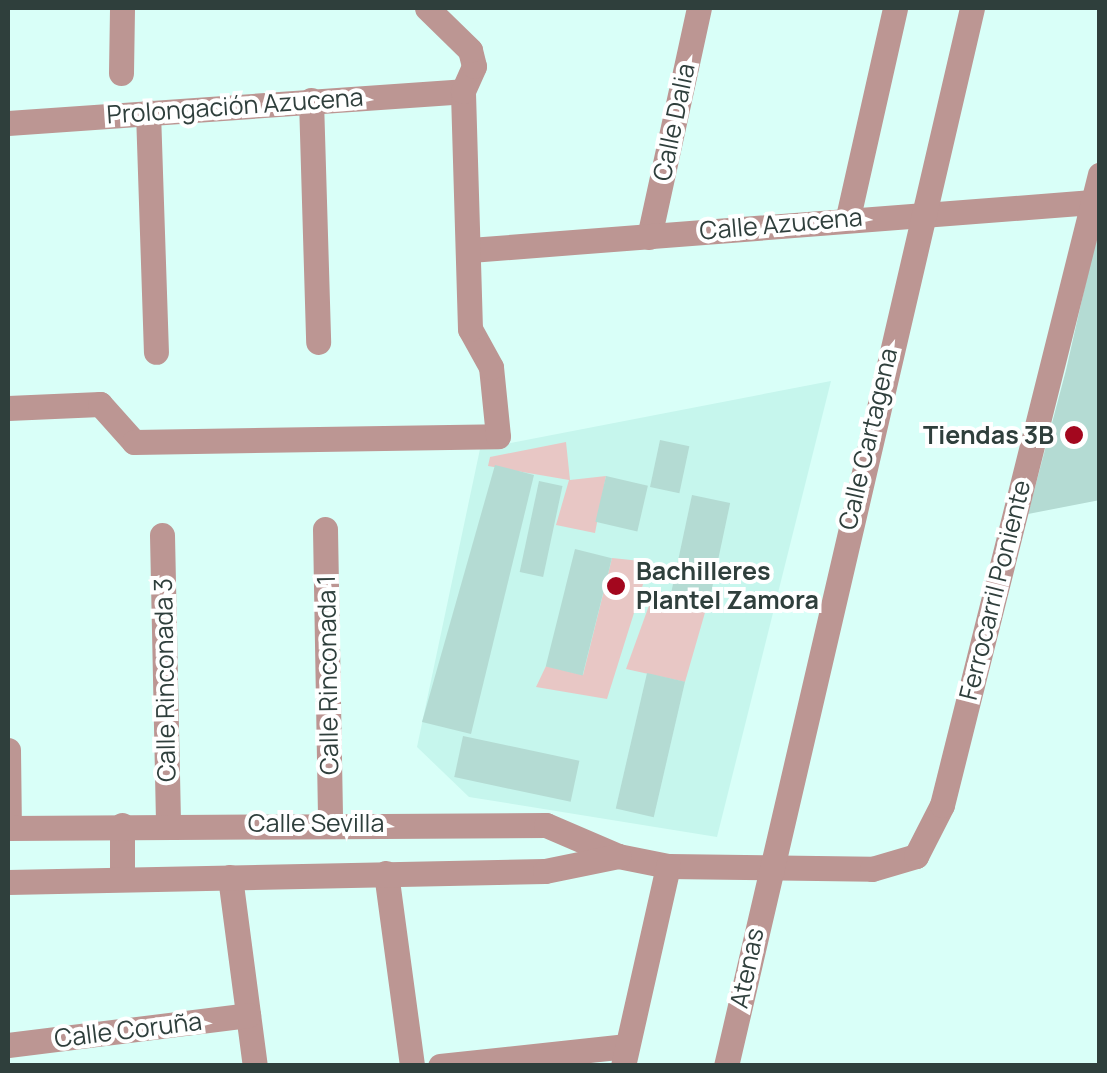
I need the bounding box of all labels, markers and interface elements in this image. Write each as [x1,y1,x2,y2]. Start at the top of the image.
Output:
street label: Calle Dalia [647,61,701,183]
street label: Prolongación Azucena [106,82,364,130]
street label: Calle Azucena [698,202,864,246]
street label: Calle Cartagena [833,345,903,533]
place label: Tiendas 3B [923,420,1054,450]
marker: Tiendas 3B [1063,424,1085,446]
street label: Ferrocarril Poniente [953,477,1037,703]
place label: Bachilleres Plantel Zamora [636,557,819,616]
street label: Calle Rinconada 1 [311,575,345,775]
marker: Bachilleres Plantel Zamora [605,575,627,597]
street label: Calle Rinconada 3 [148,578,182,782]
street label: Calle Sevilla [248,808,384,838]
street label: Atenas [724,925,770,1011]
street label: Calle Coruña [53,1006,203,1054]

